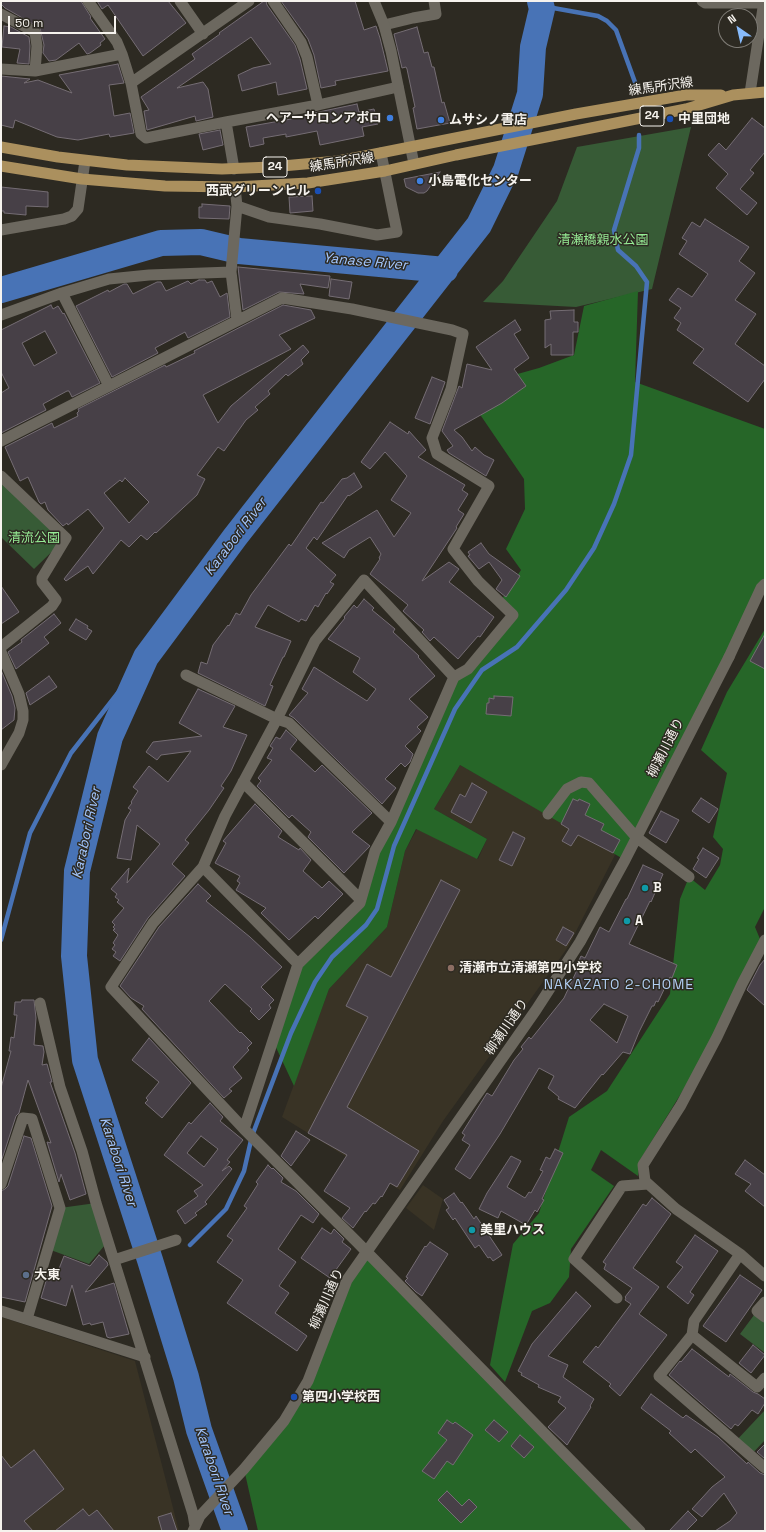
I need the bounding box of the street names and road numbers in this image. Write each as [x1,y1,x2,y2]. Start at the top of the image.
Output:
street label: 練馬所沢線 [628,75,694,99]
road number: 24 [640,106,664,126]
street label: 練馬所沢線 [309,150,375,176]
road number: 24 [263,157,287,177]
street label: 柳瀬川通り [644,716,688,780]
street label: 柳瀬川通り [482,996,532,1058]
street label: 柳瀬川通り [307,1266,347,1332]

